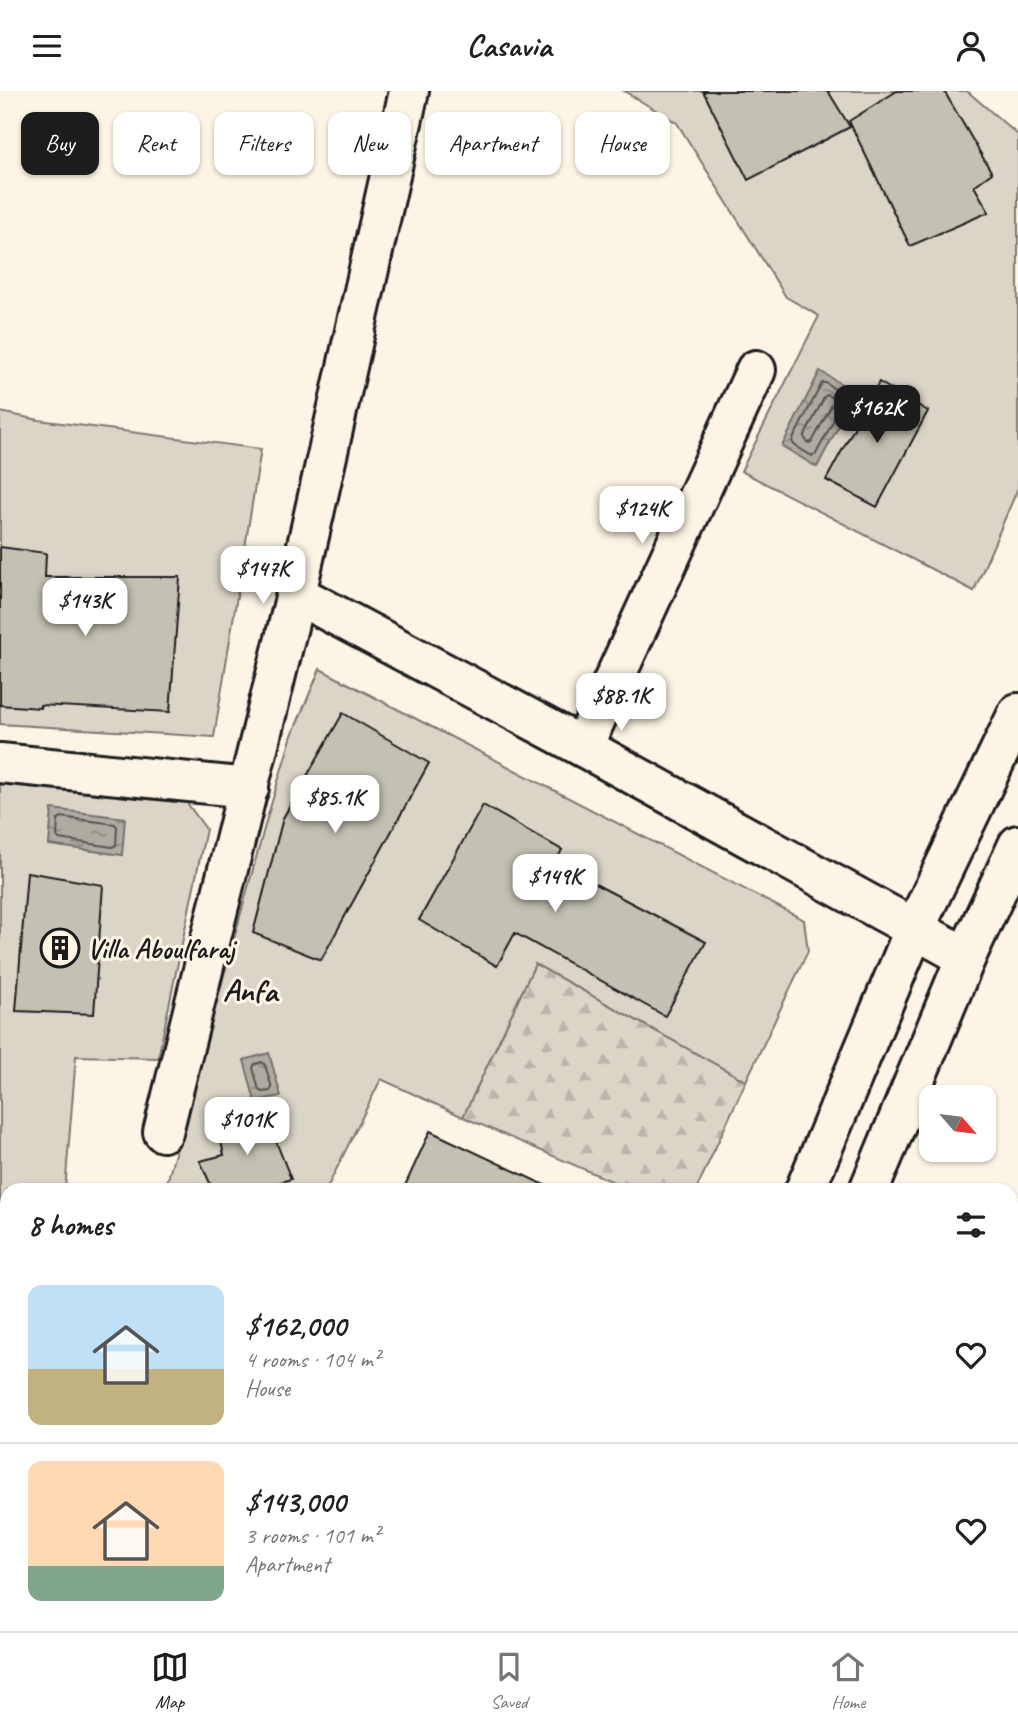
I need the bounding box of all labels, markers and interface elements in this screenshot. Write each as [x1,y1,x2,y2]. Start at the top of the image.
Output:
text: Casavia [467,25,552,66]
icon: menu [28,27,66,65]
icon: person [952,27,990,65]
chip: Buy [21,112,99,175]
chip: Rent [113,112,200,175]
chip: Filters [214,112,314,175]
chip: New [328,112,411,175]
chip: Apartment [425,112,561,175]
chip: House [575,112,670,175]
pin: $162K [828,385,926,445]
text: $162K [850,393,904,422]
pin: $124K [593,487,691,546]
text: $124K [615,494,669,523]
pin: $147K [214,547,312,606]
text: $147K [237,554,290,583]
pin: $143K [36,579,134,638]
text: $143K [58,586,112,615]
pin: $88.1K [564,673,678,733]
text: $88.1K [592,681,650,710]
pin: $85.1K [278,775,392,835]
text: $85.1K [306,783,364,812]
pin: $149K [506,855,604,914]
text: $149K [529,862,581,891]
building icon: Villa Aboulfaraj [39,927,81,969]
place label: Villa Aboulfaraj [87,931,238,966]
district label: Anfa [223,970,280,1011]
north arrow [919,1085,996,1162]
map controls [919,1085,996,1162]
pin: $101K [198,1097,296,1157]
text: $101K [220,1105,274,1134]
text: 8 homes [28,1206,113,1244]
icon: filters [952,1206,990,1244]
text: $162,000 [245,1307,346,1345]
icon: home [84,1313,168,1397]
icon: heart [952,1336,990,1374]
text: 4 rooms · 104 m² [245,1345,380,1374]
text: House [245,1374,290,1403]
text: $143,000 [245,1483,345,1521]
icon: home [84,1489,168,1573]
icon: heart [952,1512,990,1550]
text: 3 rooms · 101 m² [245,1521,380,1550]
text: Apartment [245,1550,330,1579]
tab: Map [151,1648,189,1714]
tab: Saved [490,1648,528,1714]
tab: Home [829,1648,867,1714]

